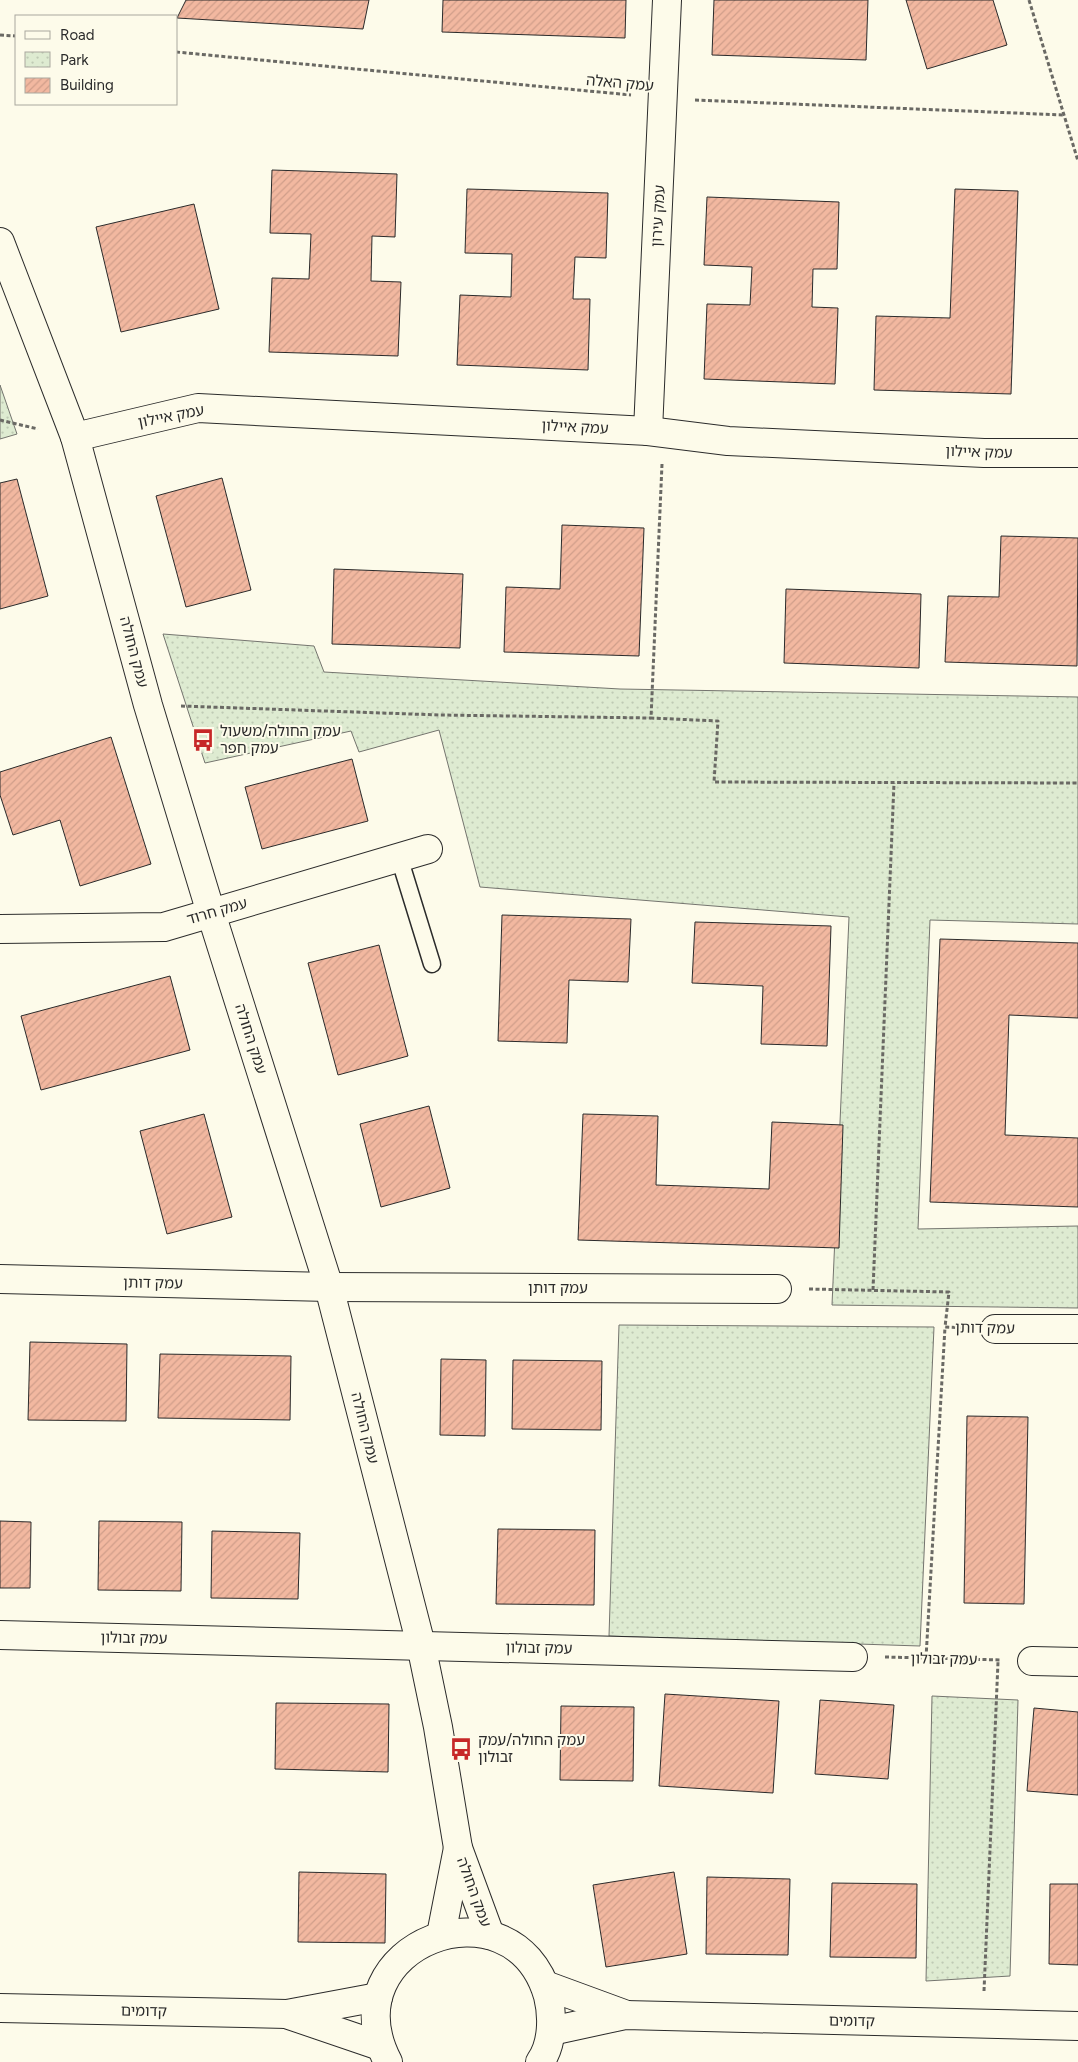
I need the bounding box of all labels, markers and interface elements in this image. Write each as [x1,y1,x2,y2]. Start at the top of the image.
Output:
legend [15,15,178,105]
text: Road [60,26,95,44]
text: Park [60,51,89,69]
street label: עמק האלה [585,71,655,95]
text: Building [60,76,114,94]
street label: עמק עירון [647,184,669,248]
street label: עמק איילון [136,401,206,431]
street label: עמק איילון [541,416,609,438]
street label: עמק איילון [945,442,1013,462]
street label: עמק החולה [116,614,152,690]
place label: עמק החולה/משעול עמק חפר [220,722,341,757]
bus stop icon: עמק החולה/משעול עמק חפר [190,727,216,753]
street label: עמק חרוד [185,894,250,928]
street label: עמק החולה [231,1002,271,1077]
street label: עמק דותן [123,1273,183,1293]
street label: עמק דותן [528,1279,588,1297]
street label: עמק דותן [955,1318,1015,1338]
street label: עמק החולה [347,1390,383,1466]
street label: עמק זבולון [100,1628,168,1648]
street label: עמק זבולון [505,1638,573,1658]
street label: עמק זבולון [910,1649,978,1669]
place label: עמק החולה/עמק זבולון [478,1731,585,1766]
bus stop icon: עמק החולה/עמק זבולון [448,1736,474,1762]
street label: עמק החולה [453,1855,495,1929]
street label: קדומים [121,2002,167,2020]
street label: קדומים [829,2012,875,2030]

